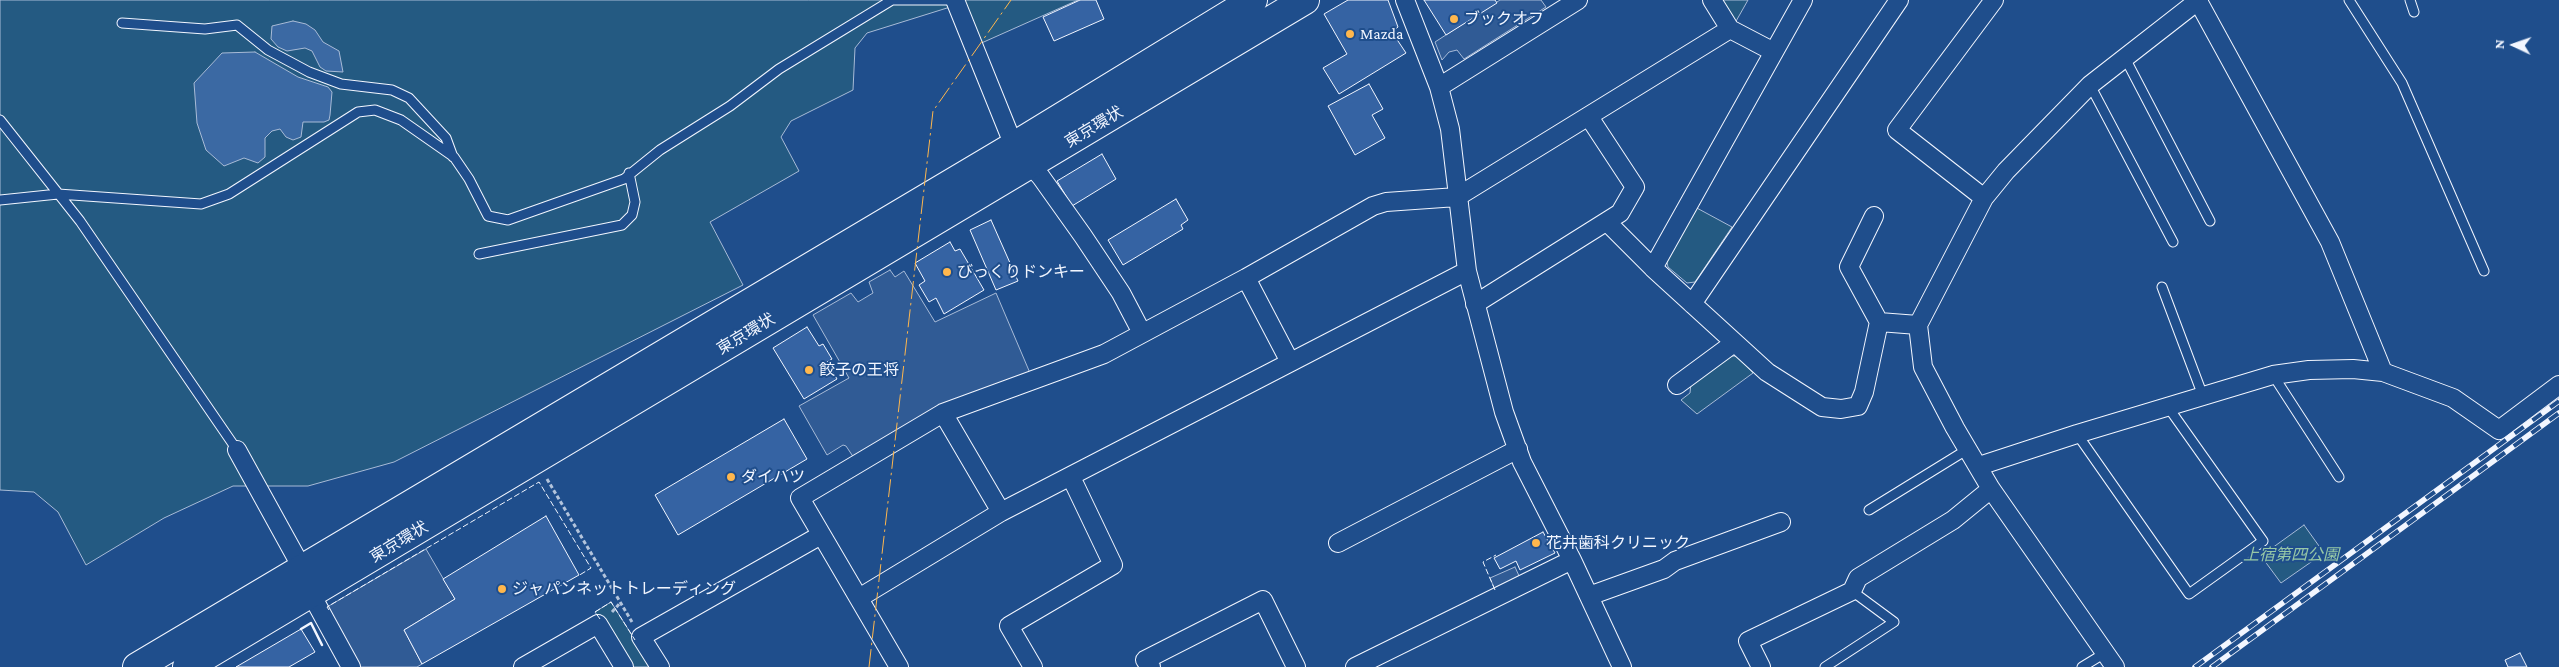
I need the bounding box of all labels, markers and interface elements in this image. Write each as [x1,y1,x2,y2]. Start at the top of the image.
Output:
place label: ブックオフ [1464,9,1544,29]
marker: ブックオフ [1448,13,1460,25]
north arrow [2489,20,2539,70]
place label: Mazda [1360,24,1403,44]
marker: Mazda [1344,28,1356,40]
text: N [2491,39,2507,49]
street label: 東京環状 [1062,102,1126,152]
place label: びっくりドンキー [957,262,1085,282]
marker: びっくりドンキー [941,266,953,278]
street label: 東京環状 [714,309,778,359]
place label: 餃子の王将 [819,360,899,380]
marker: 餃子の王将 [803,364,815,376]
place label: ダイハツ [741,467,805,487]
marker: ダイハツ [725,471,737,483]
street label: 東京環状 [367,517,431,567]
place label: 花井歯科クリニック [1546,533,1690,553]
marker: 花井歯科クリニック [1530,537,1542,549]
park label: 上宿第四公園 [2243,545,2339,565]
place label: ジャパンネットトレーディング [512,579,736,599]
marker: ジャパンネットトレーディング [496,583,508,595]

